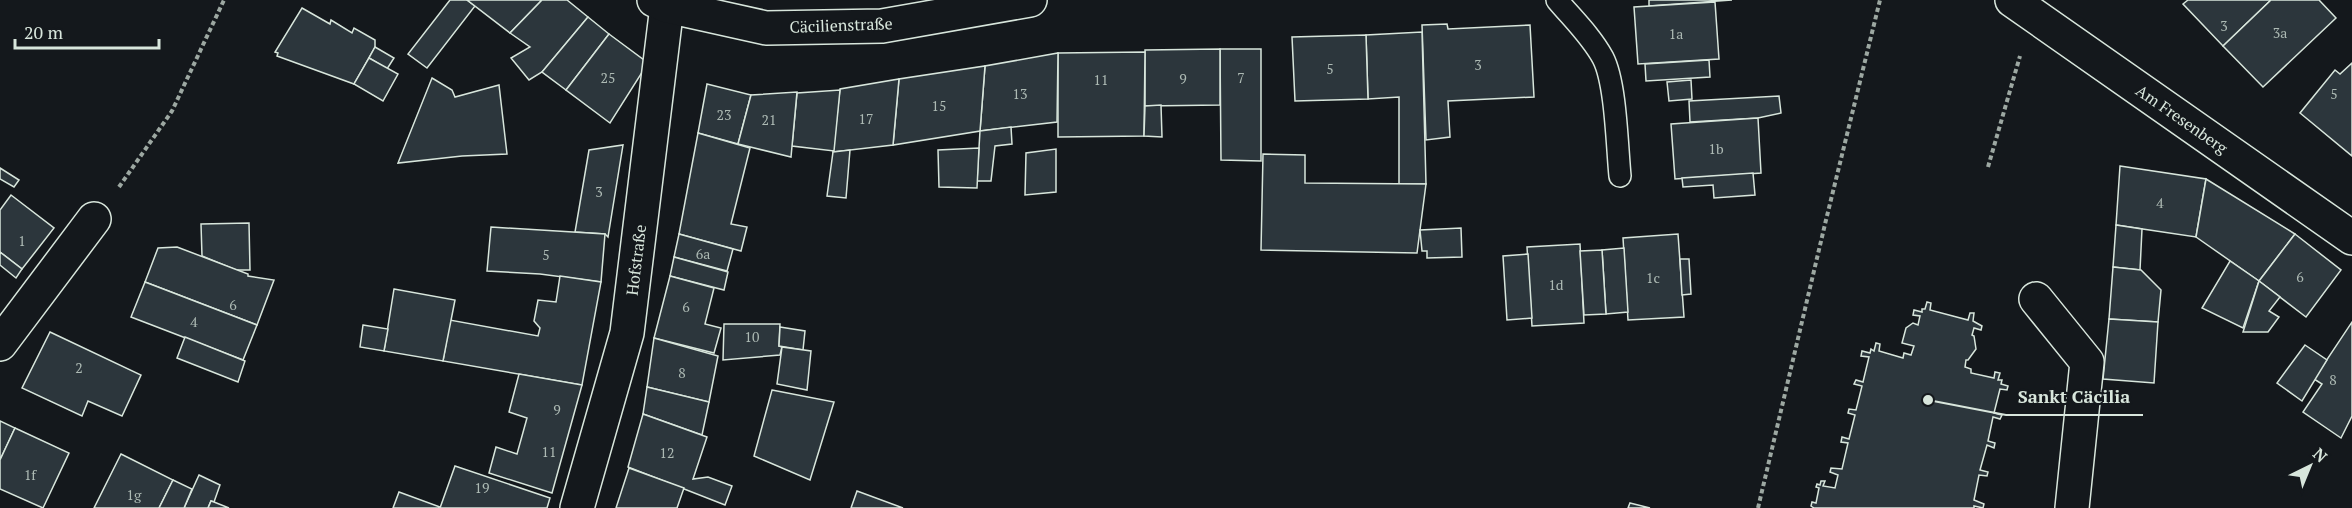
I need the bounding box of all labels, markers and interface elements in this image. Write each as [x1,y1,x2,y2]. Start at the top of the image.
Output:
scale bar [15,12,159,50]
street label: Cäcilienstraße [789,12,893,38]
house number: 3 [2220,16,2228,35]
text: 20 m [24,20,64,44]
house number: 3a [2273,23,2287,42]
house number: 1a [1669,24,1683,43]
house number: 3 [1474,55,1482,74]
house number: 5 [1326,59,1334,78]
house number: 25 [601,68,615,87]
house number: 7 [1237,68,1245,87]
house number: 9 [1179,69,1187,88]
house number: 11 [1094,70,1108,89]
street label: Am Fresenberg [2132,79,2233,159]
house number: 13 [1013,84,1027,103]
house number: 5 [2330,84,2338,103]
house number: 15 [932,96,946,115]
house number: 23 [717,105,731,124]
house number: 17 [859,109,873,128]
house number: 21 [762,110,776,129]
house number: 1b [1708,139,1724,158]
house number: 3 [595,182,603,201]
house number: 4 [2156,193,2164,212]
street label: Hofstraße [621,223,651,297]
house number: 1 [18,231,26,250]
house number: 6a [696,244,710,263]
house number: 5 [542,245,550,264]
house number: 6 [2296,267,2304,286]
house number: 1c [1646,268,1660,287]
house number: 1d [1548,275,1564,294]
house number: 6 [229,295,237,314]
house number: 6 [682,297,690,316]
house number: 4 [190,312,198,331]
house number: 10 [745,327,759,346]
house number: 2 [75,358,83,377]
house number: 8 [678,363,686,382]
house number: 8 [2329,370,2337,389]
callout: Sankt Cäcilia [2006,379,2143,415]
text: Sankt Cäcilia [2018,384,2130,408]
house number: 9 [553,400,561,419]
north arrow [2280,436,2340,496]
house number: 11 [542,442,556,461]
house number: 12 [660,443,674,462]
text: N [2308,443,2332,467]
house number: 1f [24,465,37,484]
house number: 19 [475,478,489,497]
house number: 1g [127,485,142,504]

